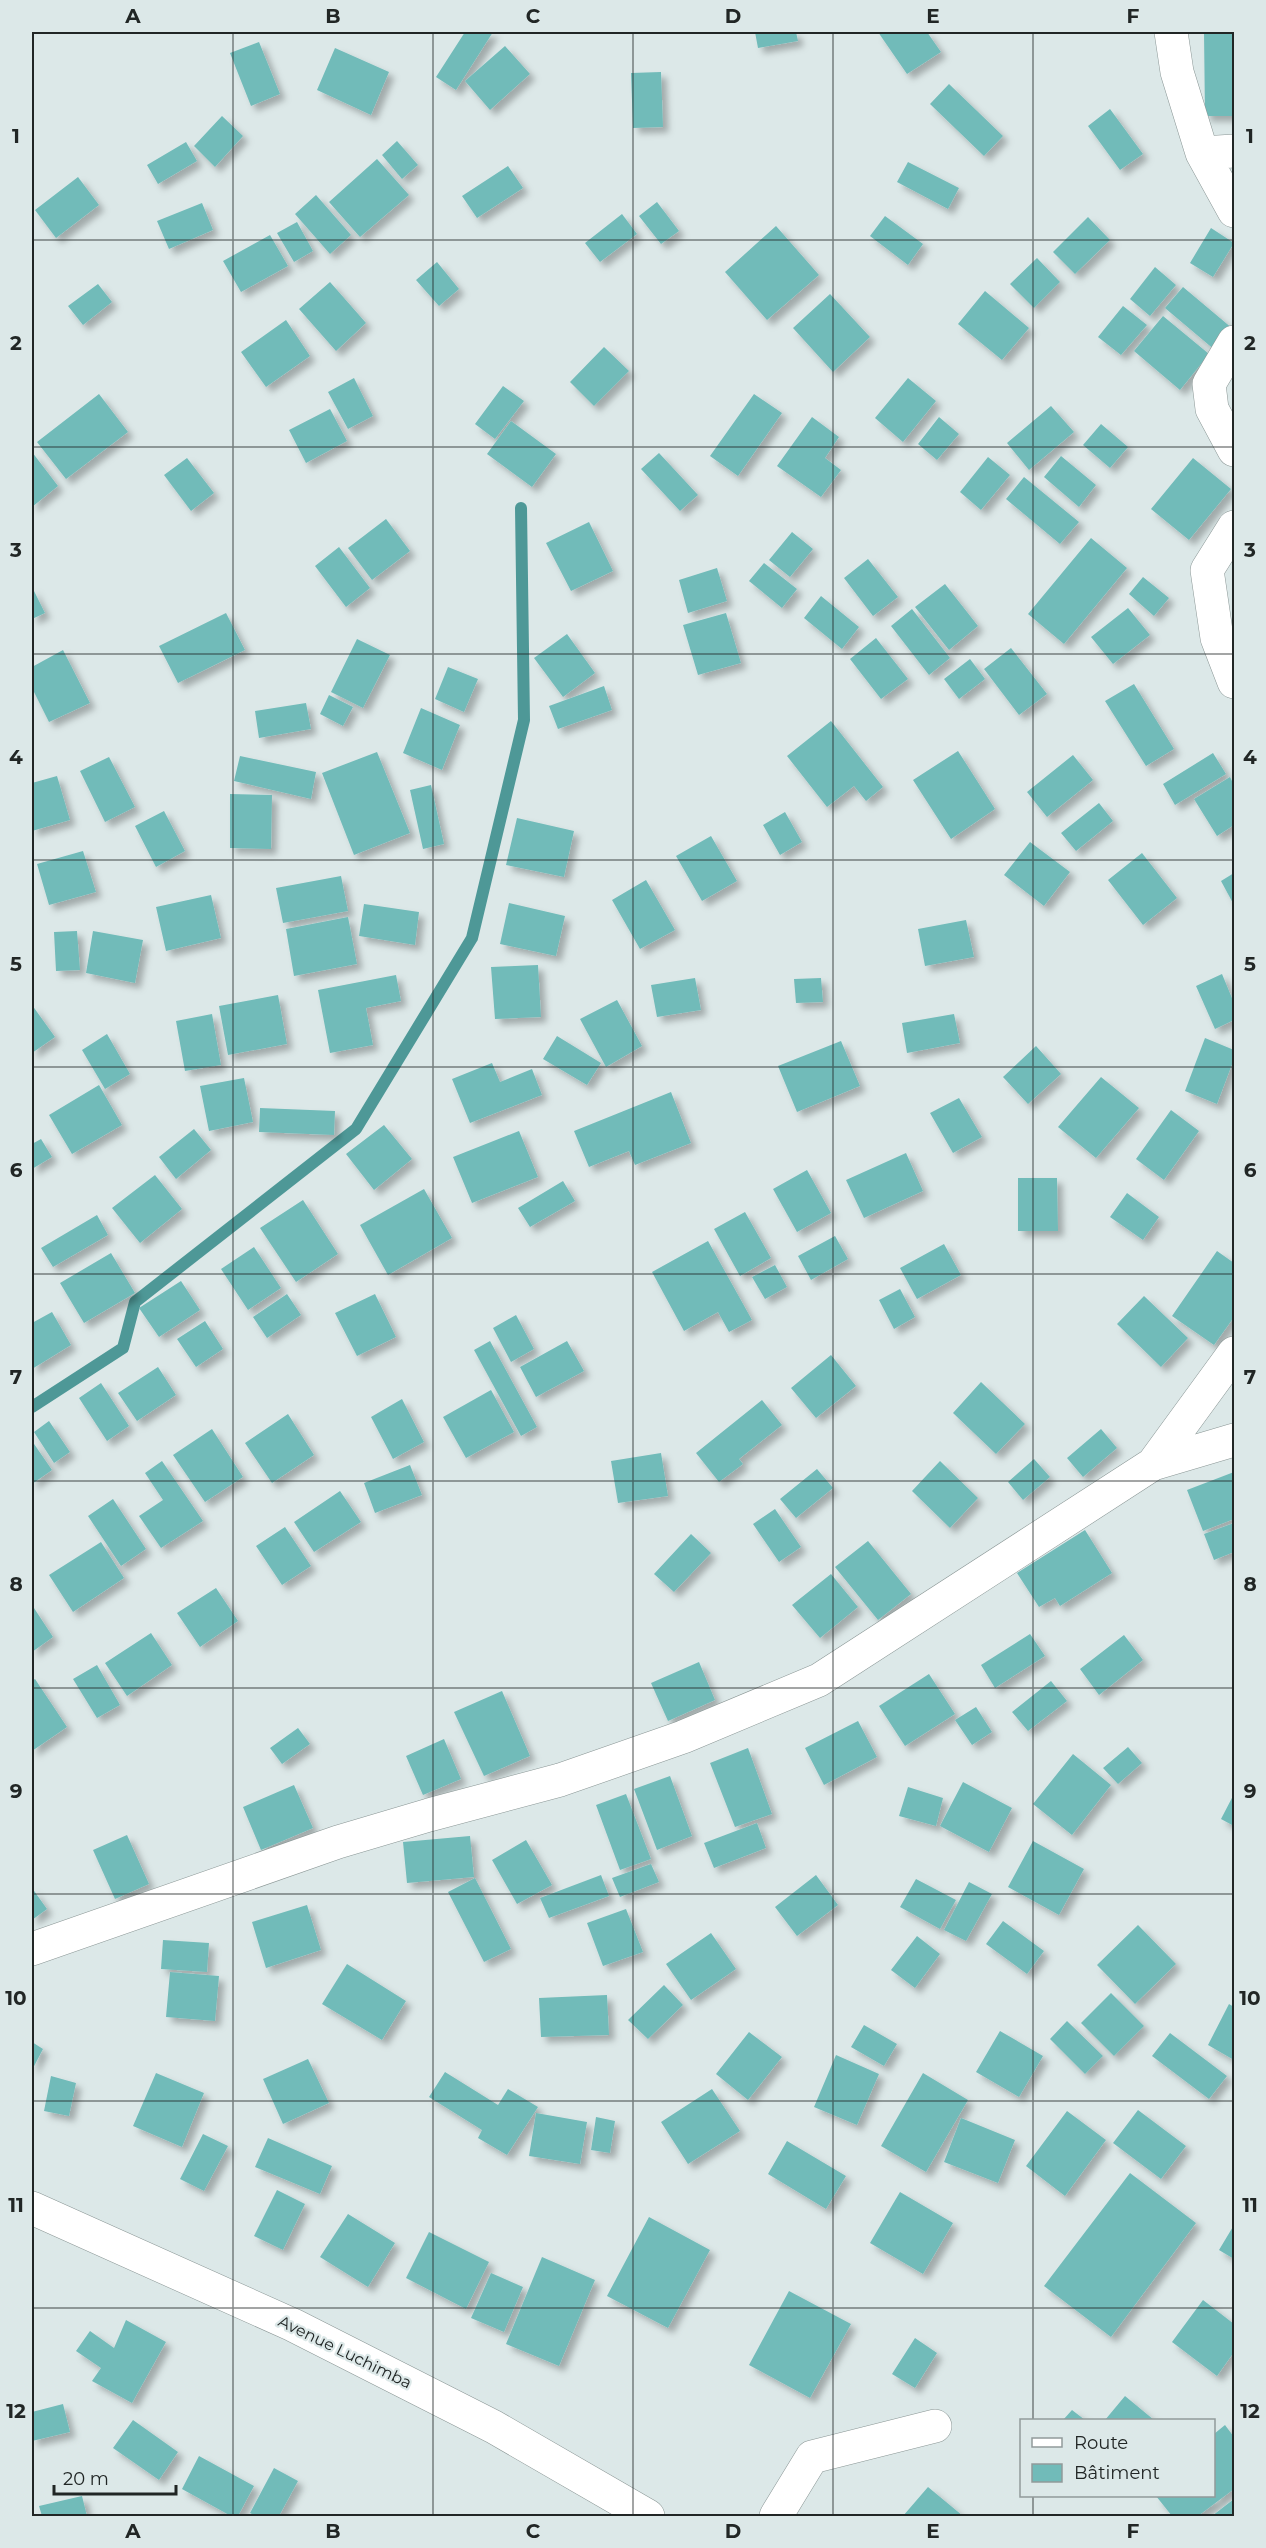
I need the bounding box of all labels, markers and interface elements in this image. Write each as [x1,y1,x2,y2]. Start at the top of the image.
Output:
text: A [124,4,141,28]
text: B [325,4,341,28]
text: C [526,4,541,28]
text: D [725,4,741,28]
text: E [926,4,940,28]
text: F [1127,4,1140,28]
text: 1 [12,124,20,148]
text: 1 [1246,124,1254,148]
text: 2 [10,331,22,355]
text: 2 [1244,331,1256,355]
text: 3 [9,538,22,562]
text: 3 [1243,538,1256,562]
text: 4 [9,745,23,769]
text: 4 [1243,745,1257,769]
text: 5 [10,952,22,976]
text: 5 [1244,952,1256,976]
text: 6 [10,1158,23,1182]
text: 6 [1244,1158,1257,1182]
text: 7 [10,1365,22,1389]
text: 7 [1244,1365,1256,1389]
text: 8 [9,1572,23,1596]
text: 8 [1243,1572,1257,1596]
text: 9 [10,1779,22,1803]
text: 9 [1244,1779,1256,1803]
text: 10 [5,1986,27,2010]
text: 10 [1239,1986,1261,2010]
text: 11 [8,2193,24,2217]
text: 11 [1242,2193,1258,2217]
street label: Avenue Luchimba [275,2311,415,2393]
text: 12 [6,2399,26,2423]
text: 12 [1240,2399,1260,2423]
legend [1020,2419,1215,2497]
text: Route [1074,2432,1128,2454]
scale bar [54,2458,176,2496]
text: Bâtiment [1074,2462,1160,2484]
text: 20 m [63,2468,109,2490]
text: A [124,2519,141,2543]
text: B [325,2519,341,2543]
text: C [526,2519,541,2543]
text: D [725,2519,741,2543]
text: E [926,2519,940,2543]
text: F [1127,2519,1140,2543]

